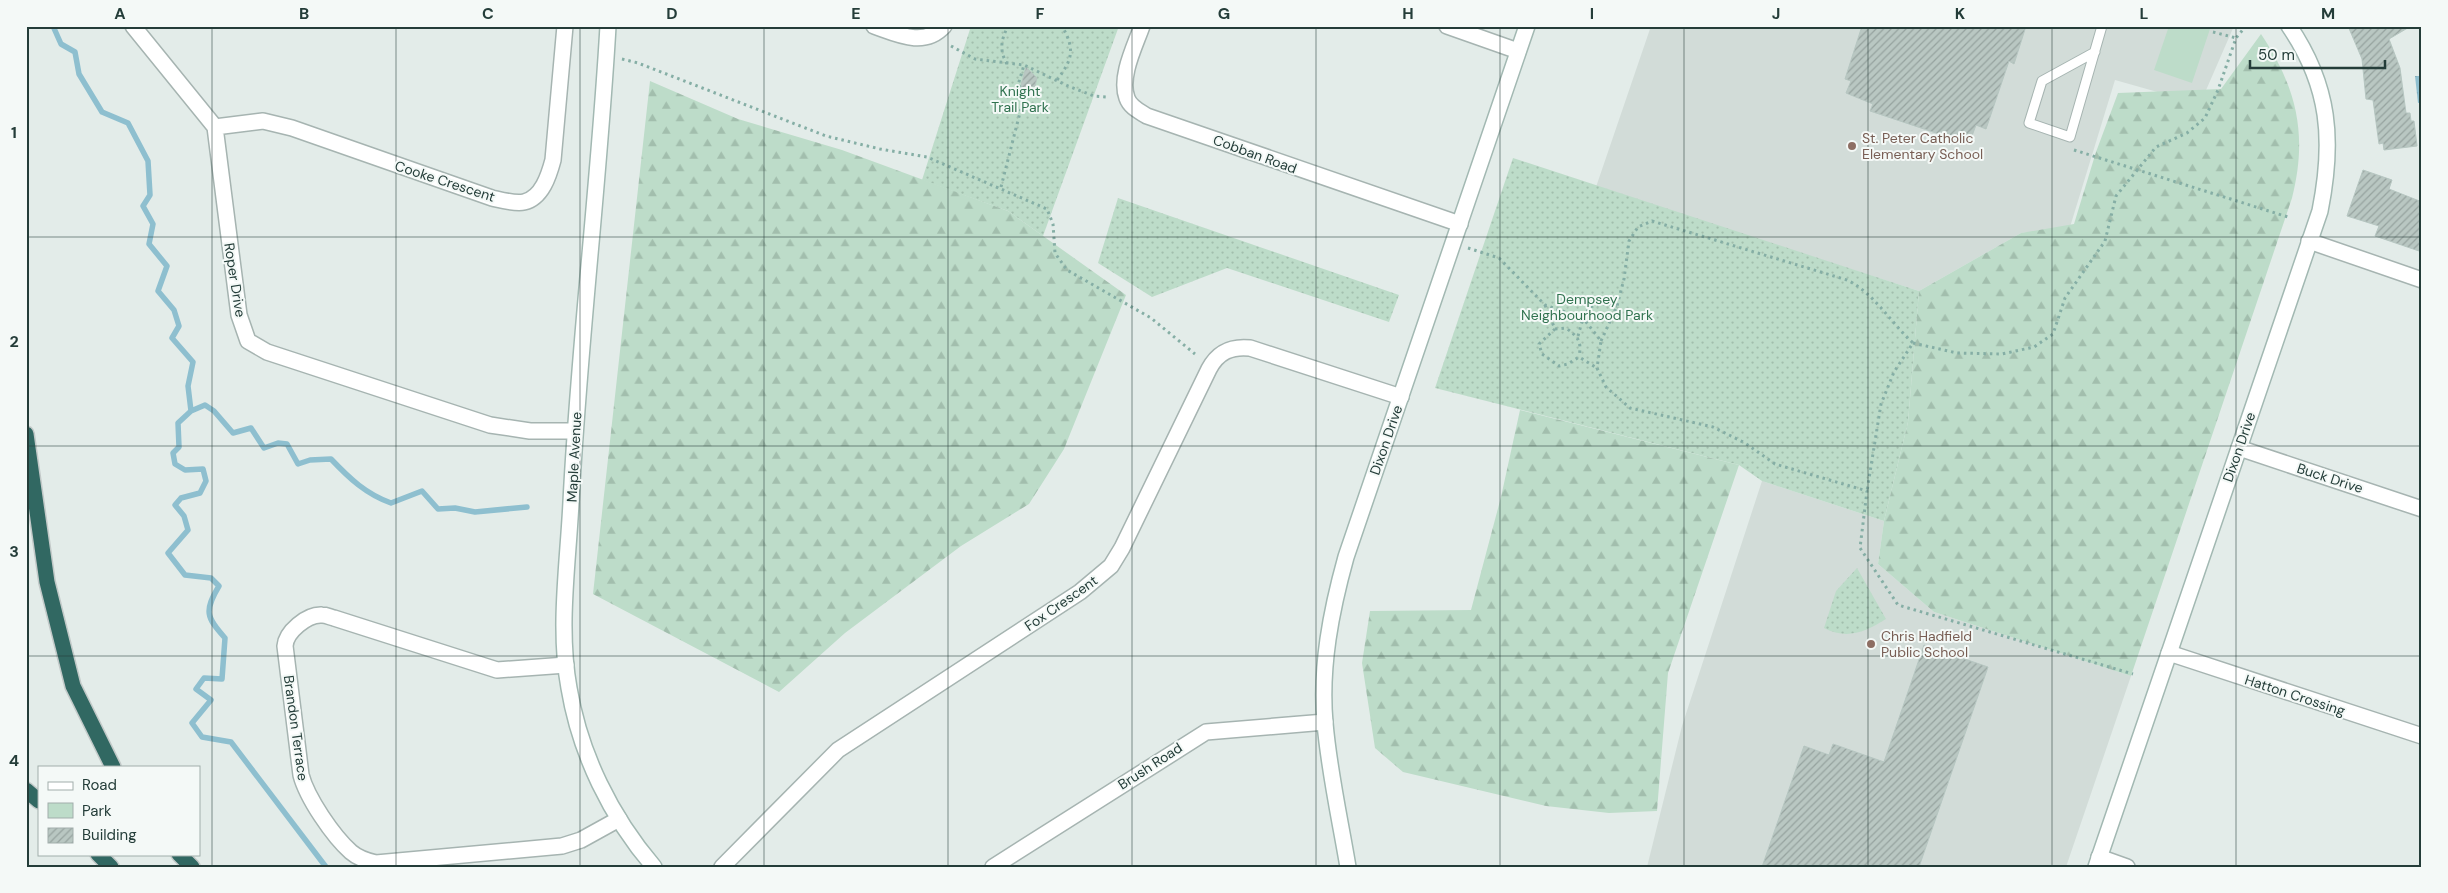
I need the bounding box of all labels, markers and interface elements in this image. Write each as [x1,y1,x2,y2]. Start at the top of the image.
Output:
text: A [114,3,126,24]
text: B [299,3,309,24]
text: C [482,3,494,24]
text: D [666,3,678,24]
text: E [851,3,861,24]
text: F [1036,3,1045,24]
text: G [1218,3,1230,24]
text: H [1402,3,1414,24]
text: I [1590,3,1594,24]
text: J [1772,3,1780,24]
text: K [1955,3,1966,24]
text: L [2140,3,2149,24]
text: M [2321,3,2335,24]
scale bar [2250,38,2386,70]
text: 50 m [2258,45,2295,65]
park label: Knight Trail Park [991,82,1049,116]
text: 1 [11,122,17,143]
place label: St. Peter Catholic Elementary School [1862,129,1983,163]
street label: Cobban Road [1211,131,1299,177]
marker: St. Peter Catholic Elementary School [1846,140,1858,152]
street label: Cooke Crescent [393,156,497,206]
street label: Roper Drive [220,242,250,318]
park label: Dempsey Neighbourhood Park [1521,290,1653,324]
text: 2 [9,331,19,352]
street label: Dixon Drive [1366,403,1406,477]
street label: Dixon Drive [2219,410,2259,484]
street label: Maple Avenue [563,411,585,503]
street label: Buck Drive [2295,459,2365,497]
text: 3 [9,541,19,562]
street label: Fox Crescent [1021,571,1101,635]
place label: Chris Hadfield Public School [1881,627,1972,661]
marker: Chris Hadfield Public School [1865,638,1877,650]
street label: Hatton Crossing [2243,670,2348,720]
street label: Brandon Terrace [280,674,312,782]
street label: Brush Road [1114,739,1186,793]
text: 4 [9,750,19,771]
legend [38,766,200,856]
text: Road [82,775,117,795]
text: Park [82,801,112,821]
text: Building [82,825,137,845]

